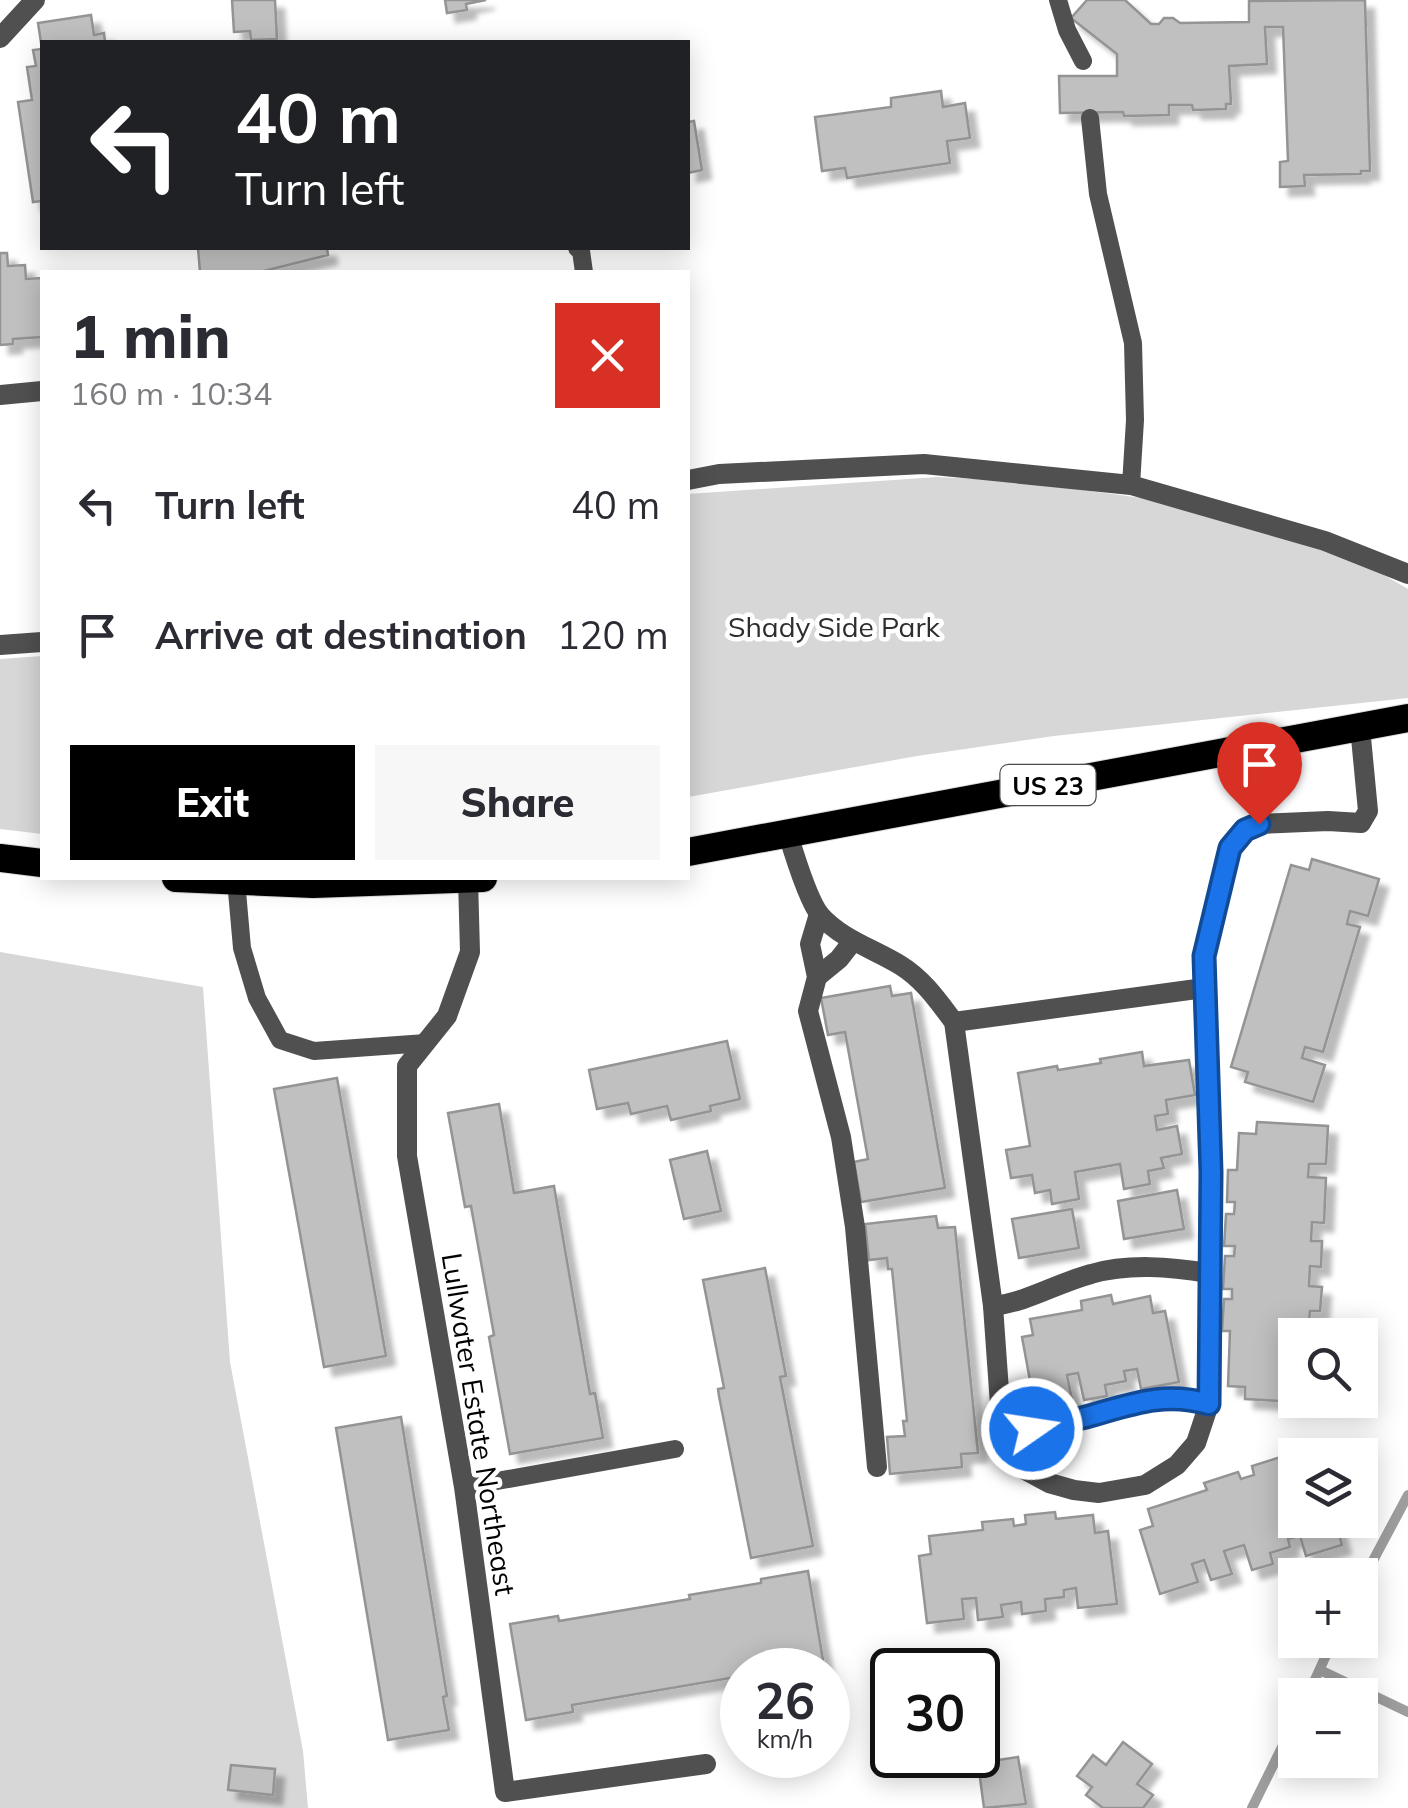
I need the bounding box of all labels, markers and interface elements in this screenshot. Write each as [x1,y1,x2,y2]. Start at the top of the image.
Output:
text: 40 m [235,73,401,161]
icon: left [70,80,200,210]
text: Turn left [235,160,404,216]
text: 1 min [70,298,231,373]
button: close [555,303,660,408]
text: 160 m · 10:34 [70,373,272,413]
icon: left [70,478,125,533]
text: Turn left [155,481,305,529]
text: 40 m [571,481,660,529]
icon: arrive [70,608,125,663]
park label: Shady Side Park [728,609,941,644]
text: Arrive at destination [155,611,527,659]
text: 120 m [557,611,669,659]
pin [1217,722,1302,825]
icon: arrive [1232,737,1287,792]
button: Exit [70,745,355,860]
button: Share [375,745,660,860]
road number: US 23 [1000,765,1096,805]
street label: Lullwater Estate Northeast [435,1250,523,1598]
map controls [1278,1318,1378,1778]
button: search [1278,1318,1378,1418]
position arrow [980,1377,1084,1481]
button: layers [1278,1438,1378,1538]
button: + [1278,1558,1378,1658]
speed limit sign: 30 [870,1648,1000,1778]
text: 26 [755,1669,815,1732]
button: − [1278,1678,1378,1778]
text: km/h [757,1723,813,1754]

